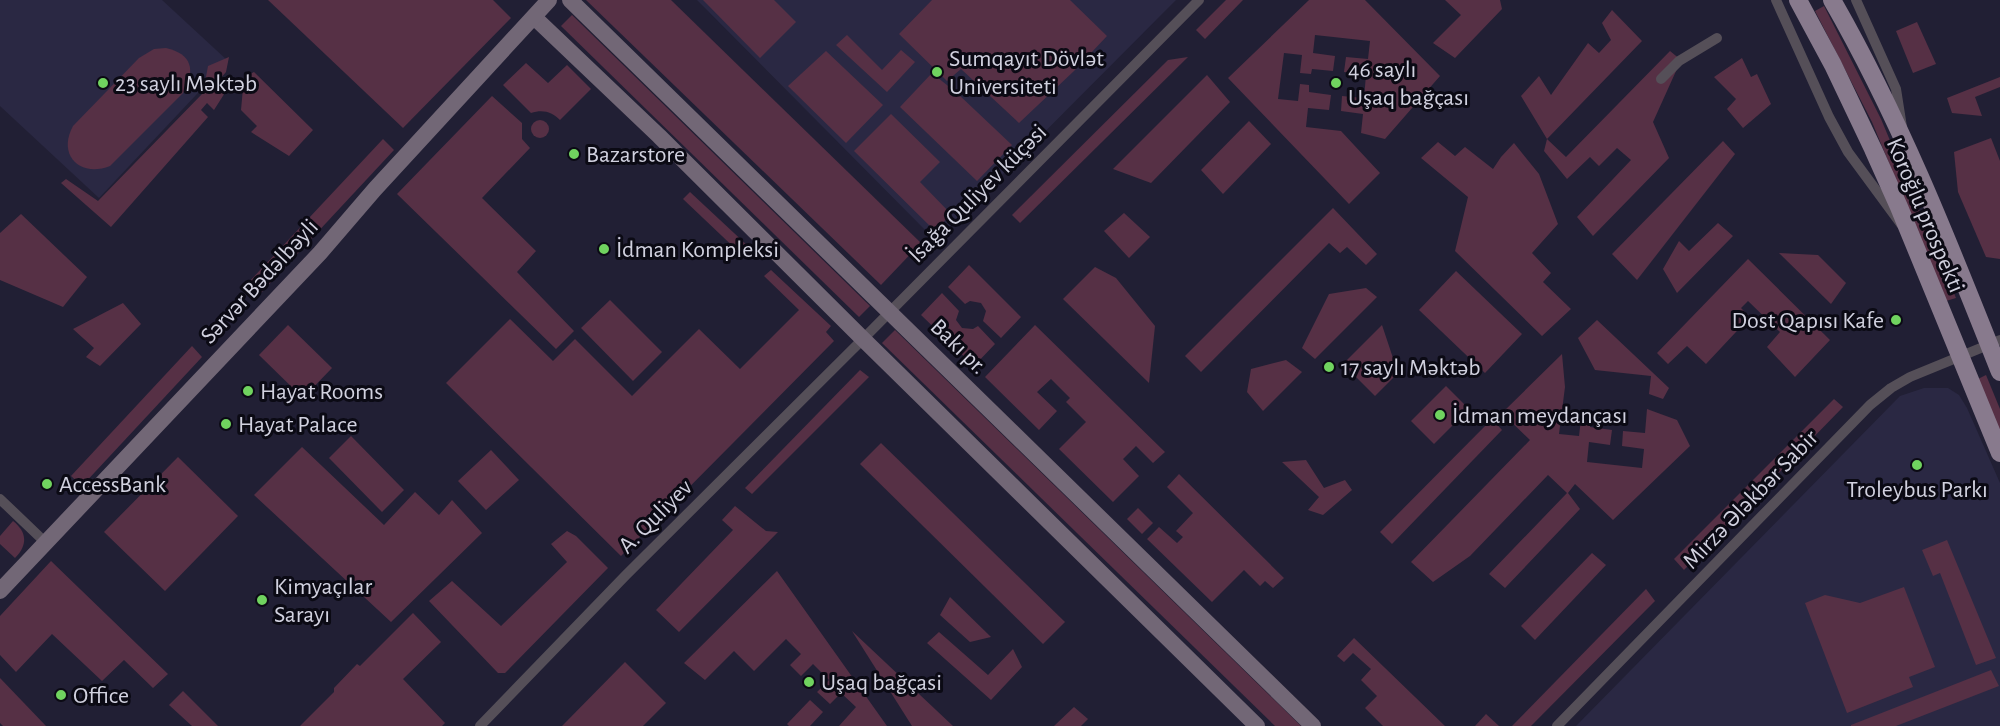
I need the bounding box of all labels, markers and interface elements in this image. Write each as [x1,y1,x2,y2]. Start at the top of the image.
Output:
place label: Sumqayıt Dövlət Universiteti [949,47,1104,99]
place label: 46 saylı Uşaq bağçası [1348,58,1469,110]
marker: Sumqayıt Dövlət Universiteti [930,65,944,79]
place label: 23 saylı Məktəb [115,72,257,96]
marker: 23 saylı Məktəb [96,76,110,90]
marker: 46 saylı Uşaq bağçası [1329,76,1343,90]
street label: İsağa Quliyev küçəsi [903,119,1051,267]
street label: Koroğlu prospekti [1882,135,1968,296]
place label: Bazarstore [586,143,685,167]
marker: Bazarstore [567,147,581,161]
street label: Sərvər Bədəlbəyli [196,215,323,349]
place label: İdman Kompleksi [616,237,779,262]
marker: İdman Kompleksi [597,242,611,256]
place label: Dost Qapısı Kafe [1731,309,1884,333]
marker: Dost Qapısı Kafe [1889,313,1903,327]
street label: Bakı pr. [926,315,991,379]
place label: 17 saylı Məktəb [1341,356,1481,380]
marker: 17 saylı Məktəb [1322,360,1336,374]
place label: Hayat Rooms [260,380,383,404]
marker: Hayat Rooms [241,384,255,398]
place label: İdman meydançası [1452,403,1627,428]
marker: İdman meydançası [1433,408,1447,422]
place label: Hayat Palace [238,413,358,437]
marker: Hayat Palace [219,417,233,431]
street label: Mirzə Ələkbər Sabir [1679,425,1823,574]
marker: Troleybus Parkı [1910,458,1924,472]
place label: AccessBank [59,473,166,497]
street label: A. Quliyev [614,475,697,558]
marker: AccessBank [40,477,54,491]
place label: Troleybus Parkı [1846,478,1988,502]
place label: Kimyaçılar Sarayı [274,575,372,627]
marker: Kimyaçılar Sarayı [255,593,269,607]
place label: Uşaq bağçasi [821,671,942,695]
marker: Uşaq bağçasi [802,675,816,689]
place label: Office [73,684,129,708]
marker: Office [54,688,68,702]

